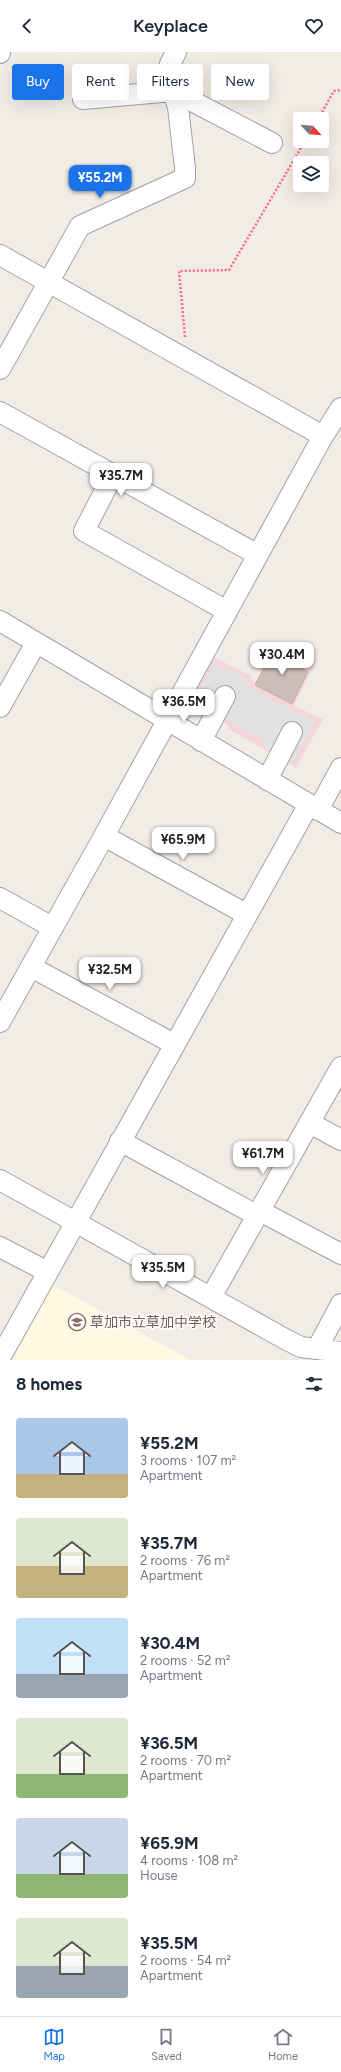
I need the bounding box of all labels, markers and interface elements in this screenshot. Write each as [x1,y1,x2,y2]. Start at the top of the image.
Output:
icon: back [16,15,38,37]
text: Keyplace [133,15,208,37]
icon: heart [303,15,325,37]
chip: Buy [12,64,64,100]
chip: Rent [72,64,129,100]
chip: Filters [137,64,203,100]
chip: New [211,64,269,100]
north arrow [293,112,329,148]
map controls [293,112,329,192]
button: layers [293,156,329,192]
pin: ¥55.2M [67,165,133,199]
text: ¥55.2M [78,170,122,185]
pin: ¥35.7M [88,463,154,497]
text: ¥35.7M [99,468,143,483]
pin: ¥30.4M [249,642,315,676]
text: ¥30.4M [259,647,305,662]
pin: ¥36.5M [151,689,217,723]
text: ¥36.5M [162,694,206,709]
pin: ¥65.9M [150,827,216,861]
text: ¥65.9M [161,832,205,847]
pin: ¥32.5M [77,957,143,991]
text: ¥32.5M [88,962,132,977]
pin: ¥61.7M [230,1141,296,1175]
text: ¥61.7M [242,1146,284,1161]
pin: ¥35.5M [130,1255,196,1289]
text: ¥35.5M [141,1260,185,1275]
school or university icon: 草加市立草加中学校 [67,1312,87,1332]
place label: 草加市立草加中学校 [90,1314,216,1331]
icon: filters [303,1373,325,1395]
text: 8 homes [16,1374,82,1394]
text: ¥55.2M [140,1433,199,1453]
icon: home [48,1434,96,1482]
text: 3 rooms · 107 m² [140,1453,236,1468]
text: Apartment [140,1468,203,1483]
text: ¥35.7M [140,1533,198,1553]
icon: home [48,1534,96,1582]
text: 2 rooms · 76 m² [140,1553,230,1568]
text: Apartment [140,1568,203,1583]
text: ¥30.4M [140,1633,200,1653]
icon: home [48,1634,96,1682]
text: 2 rooms · 52 m² [140,1653,231,1668]
text: Apartment [140,1668,203,1683]
text: ¥36.5M [140,1733,198,1753]
icon: home [48,1734,96,1782]
text: 2 rooms · 70 m² [140,1753,231,1768]
text: Apartment [140,1768,203,1783]
text: ¥65.9M [140,1833,199,1853]
icon: home [48,1834,96,1882]
text: 4 rooms · 108 m² [140,1853,238,1868]
text: House [140,1868,178,1883]
text: ¥35.5M [140,1933,198,1953]
icon: home [48,1934,96,1982]
text: 2 rooms · 54 m² [140,1953,231,1968]
text: Apartment [140,1968,203,1983]
tab: Map [43,2026,65,2063]
tab: Saved [151,2026,182,2063]
tab: Home [268,2026,298,2063]

